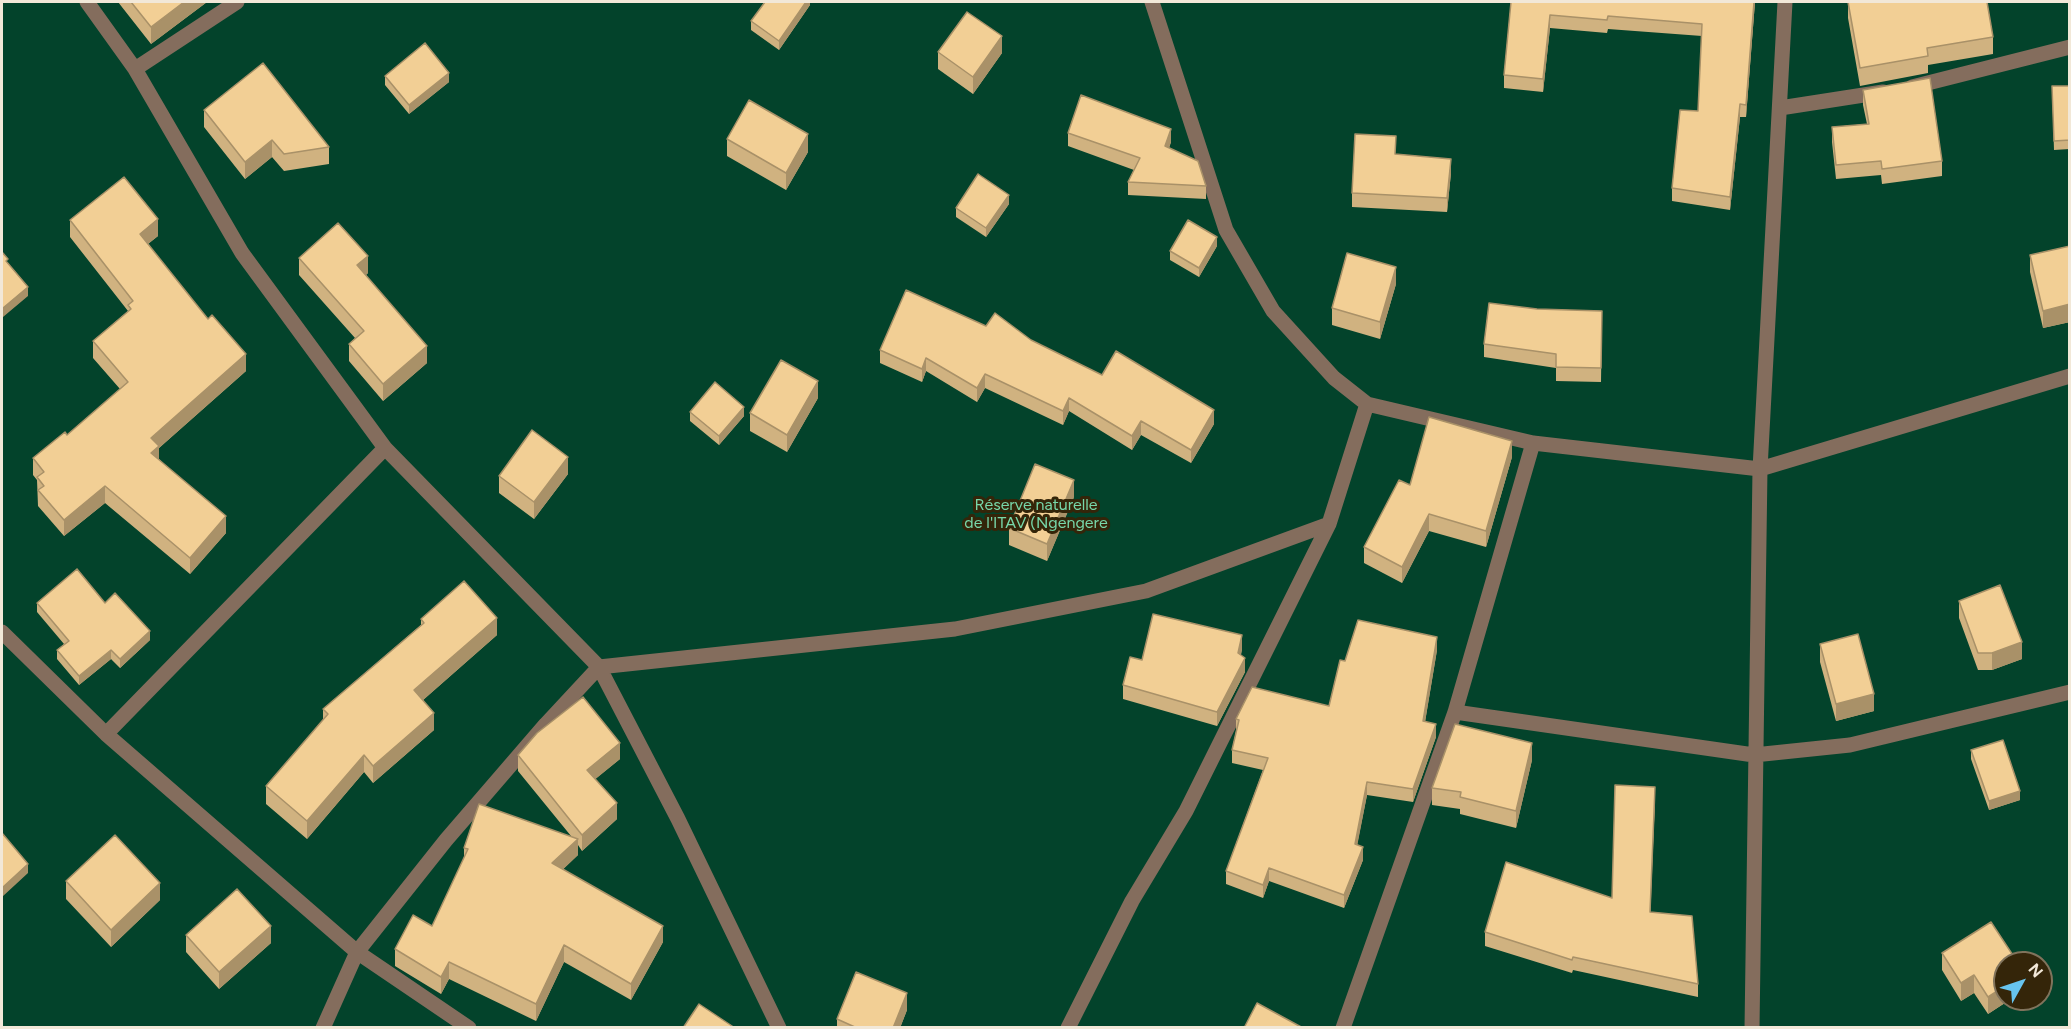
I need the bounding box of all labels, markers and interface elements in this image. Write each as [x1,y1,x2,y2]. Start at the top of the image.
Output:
park label: Réserve naturelle de l'ITAV (Ngengere [964,495,1108,533]
north arrow [1993,951,2053,1011]
text: N [2024,960,2047,981]

